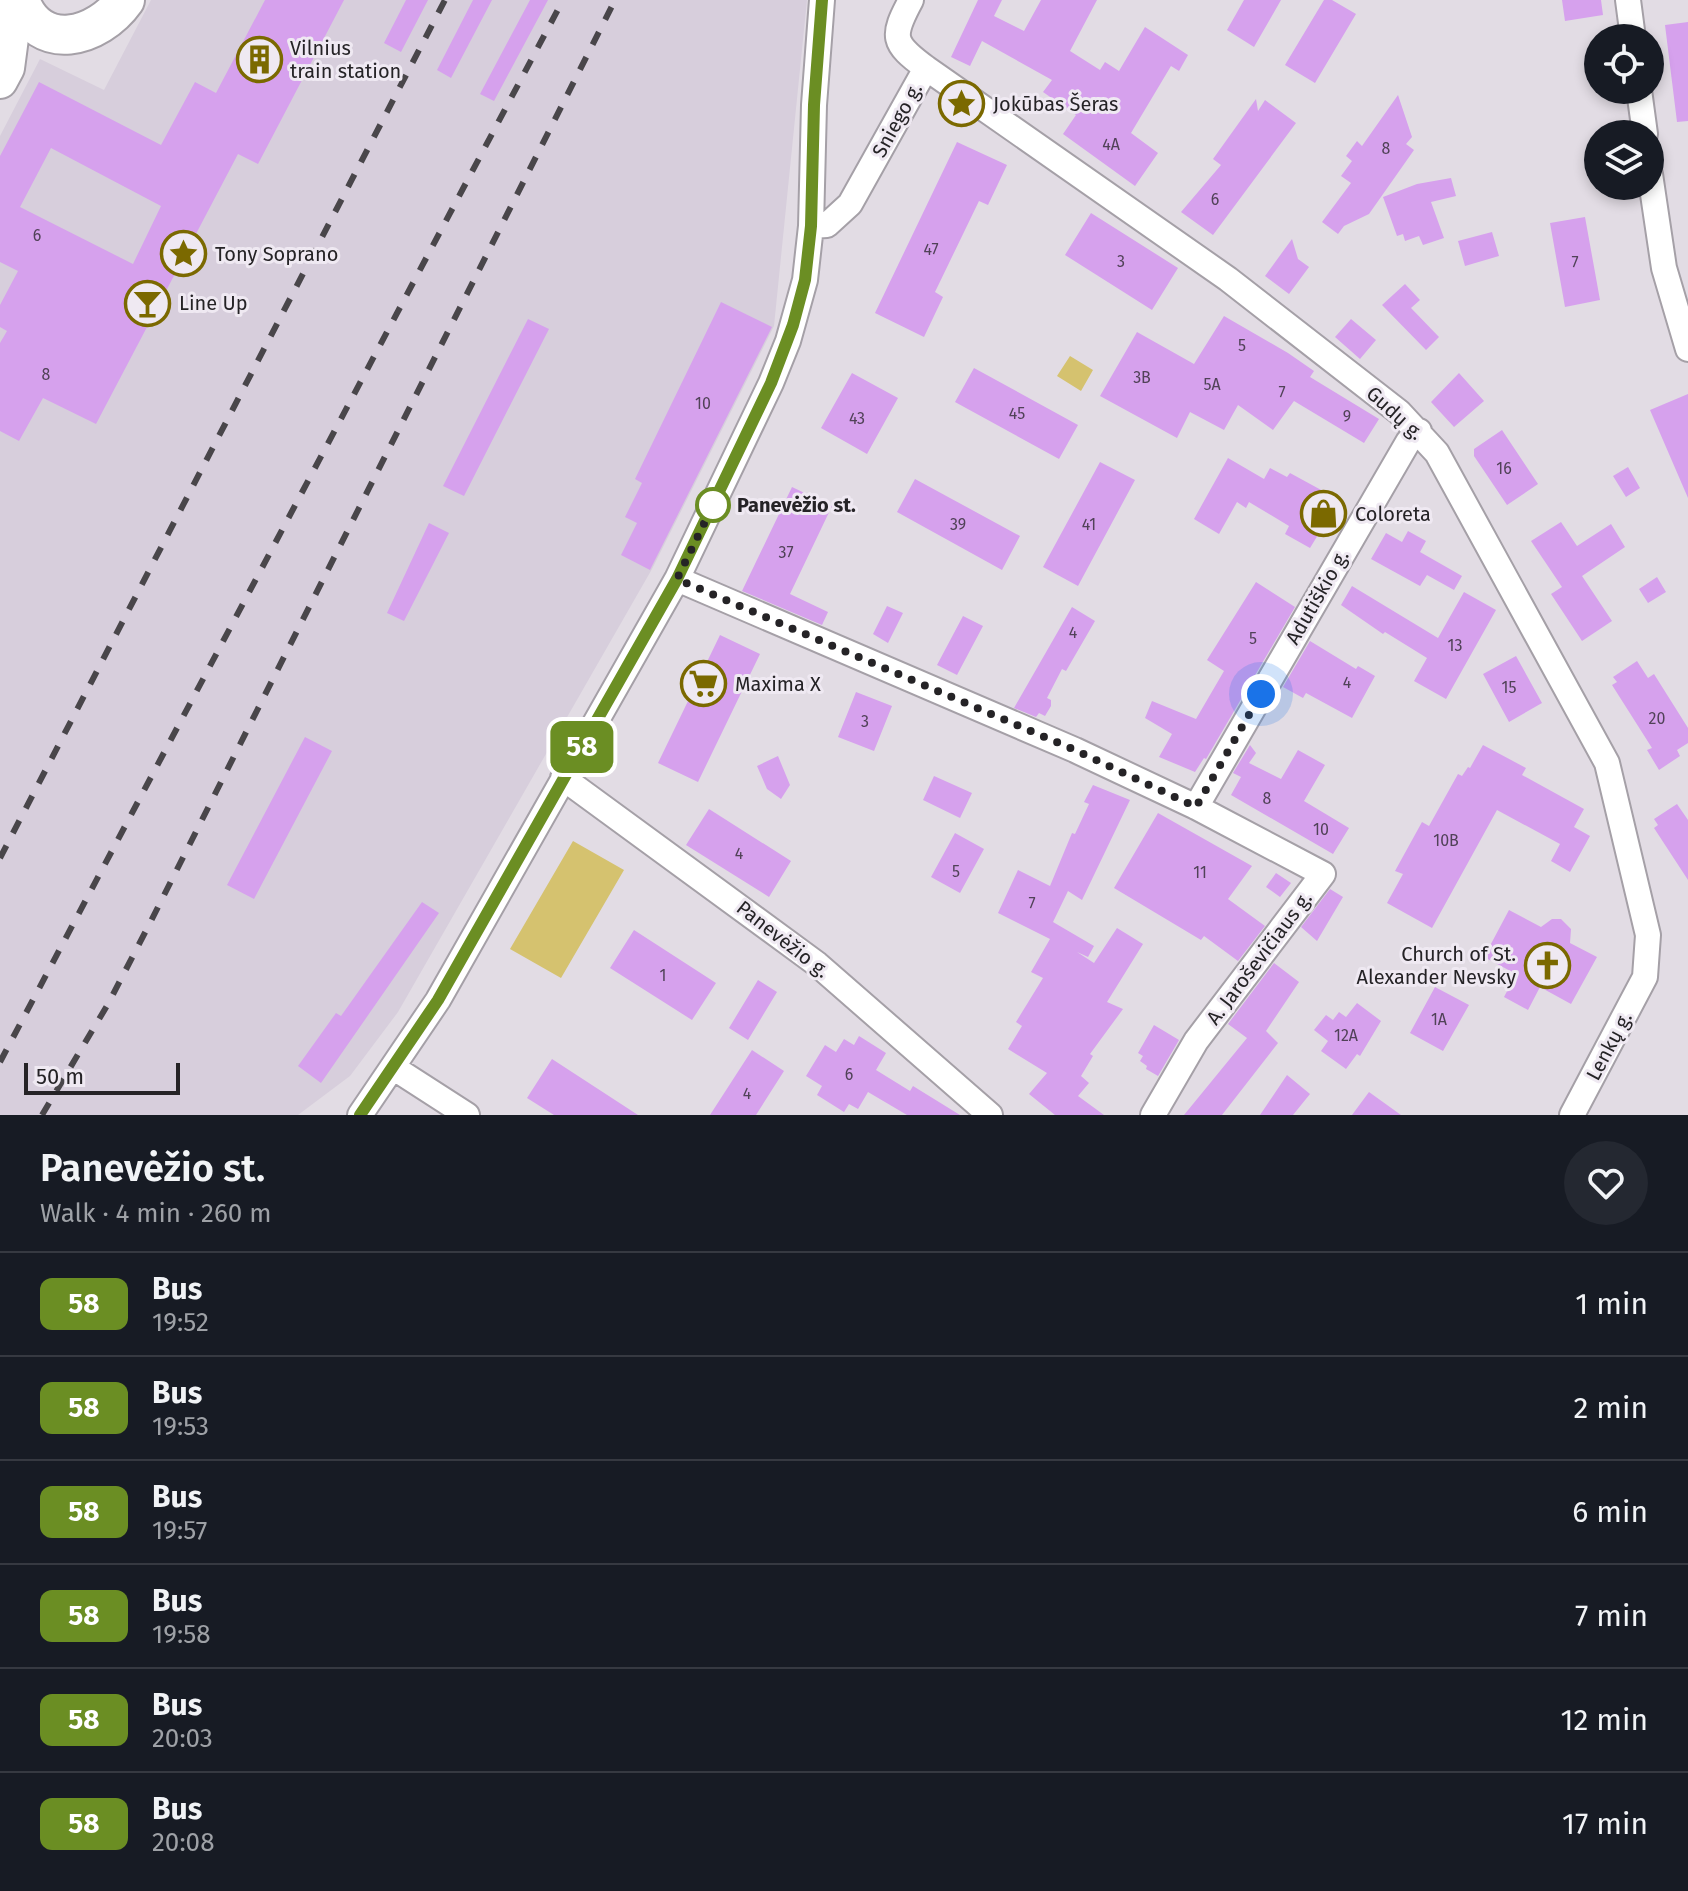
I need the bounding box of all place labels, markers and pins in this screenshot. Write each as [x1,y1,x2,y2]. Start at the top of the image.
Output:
building icon: Vilnius train station [235,35,283,83]
place label: Vilnius train station [290,36,401,83]
place icon: Jokūbas Šeras [938,80,986,128]
place label: Jokūbas Šeras [993,92,1118,116]
place icon: Tony Soprano [160,230,208,278]
place label: Tony Soprano [215,242,338,266]
bar icon: Line Up [124,279,172,327]
place label: Line Up [179,291,248,315]
marker: Panevėžio st. [696,488,730,522]
shop icon: Coloreta [1300,490,1348,538]
place label: Panevėžio st. [737,493,856,517]
place label: Coloreta [1355,502,1431,526]
supermarket icon: Maxima X [680,660,728,708]
place label: Maxima X [735,672,821,696]
place label: Church of St. Alexander Nevsky [1357,942,1516,989]
church icon: Church of St. Alexander Nevsky [1523,942,1571,990]

